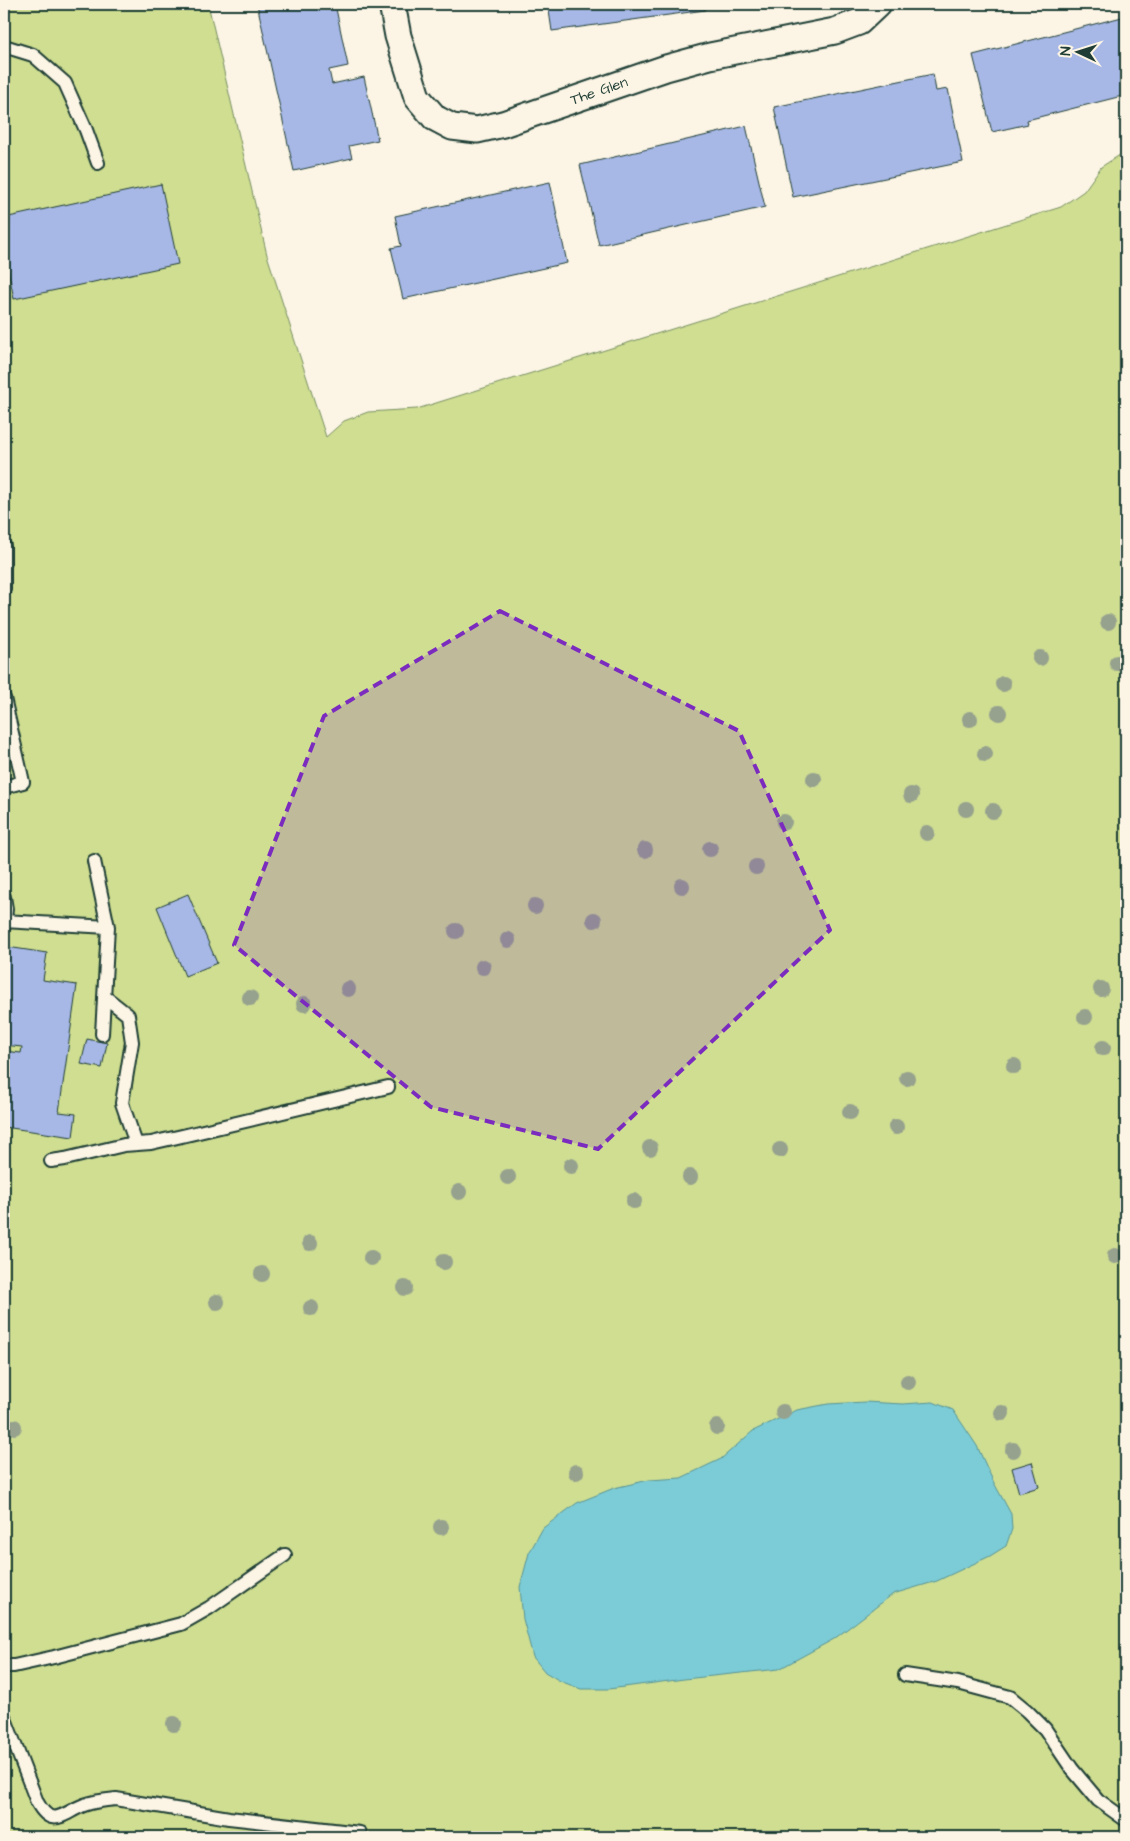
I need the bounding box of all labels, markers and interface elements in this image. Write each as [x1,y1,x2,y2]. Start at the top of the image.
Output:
north arrow [1052,28,1102,78]
text: N [1056,46,1076,56]
street label: The Glen [568,71,631,111]

